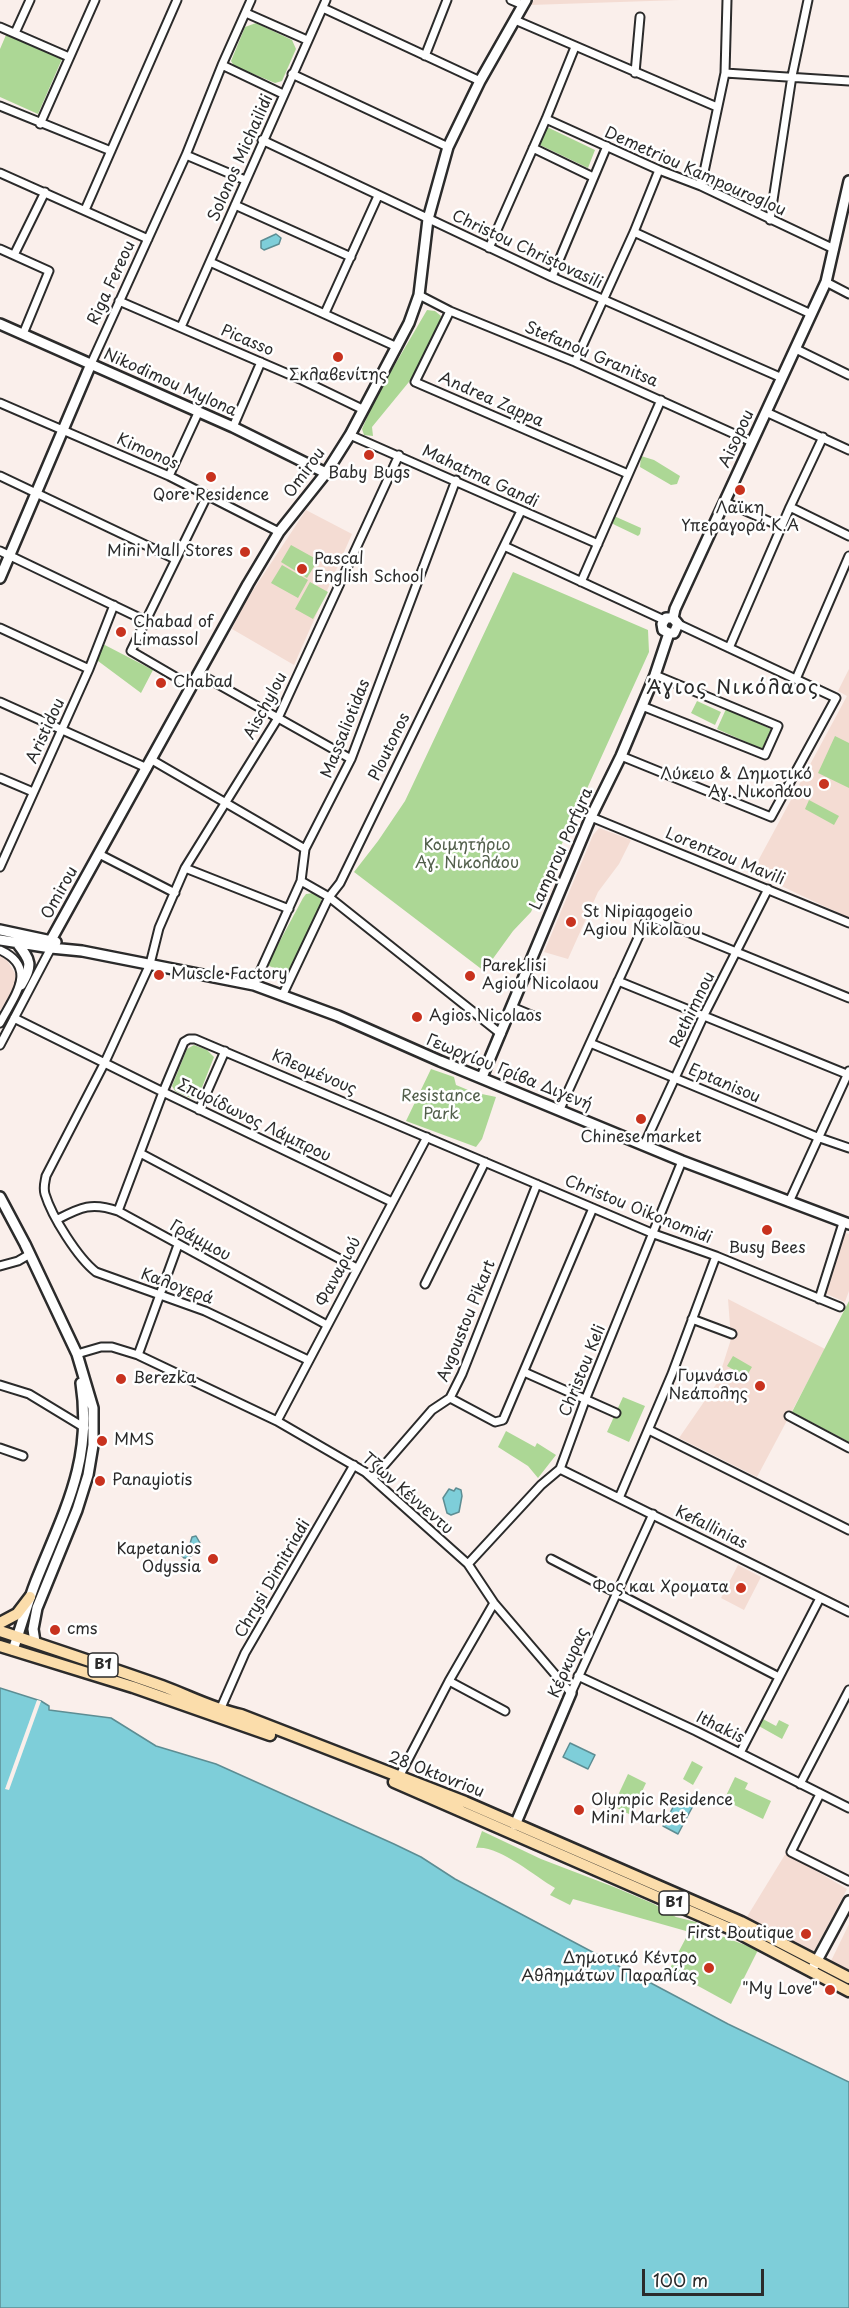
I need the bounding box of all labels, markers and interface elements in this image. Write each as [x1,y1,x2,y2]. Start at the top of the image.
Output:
street label: Solonos Michailidi [204,91,278,225]
street label: Demetriou Kampouroglou [601,123,789,221]
street label: Christou Christovasili [449,207,605,293]
street label: Riga Fereou [84,238,140,328]
street label: Stefanou Granitsa [521,318,661,392]
street label: Picasso [218,321,276,361]
street label: Nikodimou Mylona [100,345,240,421]
marker: Σκλαβενίτης [331,350,345,364]
place label: Σκλαβενίτης [289,366,387,386]
street label: Andrea Zappa [436,368,546,432]
street label: Aisopou [715,407,759,471]
street label: Kimonos [113,430,181,474]
street label: Mahatma Gandi [419,442,541,512]
street label: Omirou [280,444,330,502]
marker: Baby Bugs [362,448,376,462]
place label: Baby Bugs [328,464,410,484]
marker: Qore Residence [204,470,218,484]
marker: Λαϊκη Υπεραγορά Κ.Α [733,483,747,497]
place label: Qore Residence [153,486,269,506]
place label: Λαϊκη Υπεραγορά Κ.Α [681,499,799,537]
place label: Mini Mall Stores [107,542,233,562]
marker: Mini Mall Stores [238,545,252,559]
place label: Pascal English School [314,550,424,588]
marker: Pascal English School [295,562,309,576]
place label: Chabad of Limassol [133,613,213,651]
marker: Chabad of Limassol [114,625,128,639]
street label: Aischylou [240,669,292,743]
place label: Chabad [173,673,233,693]
marker: Chabad [154,676,168,690]
district label: Άγιος Νικόλαος [646,676,820,700]
street label: Massaliotidas [317,677,375,781]
street label: Aristidou [23,695,69,767]
street label: Ploutonos [365,710,415,784]
place label: Λύκειο & Δημοτικό Αγ. Νικολάου [660,765,812,803]
marker: Λύκειο & Δημοτικό Αγ. Νικολάου [817,777,831,791]
street label: Lamprou Porfyra [526,785,598,913]
street label: Lorentzou Mavili [662,824,788,890]
park label: Κοιμητήριο Αγ. Νικολάου [415,836,519,874]
street label: Omirou [38,863,82,923]
place label: St Nipiagogeio Agiou Nikolaou [583,903,701,941]
marker: St Nipiagogeio Agiou Nikolaou [564,915,578,929]
place label: Pareklisi Agiou Nicolaou [482,957,599,995]
place label: Muscle Factory [171,965,288,985]
marker: Muscle Factory [152,968,166,982]
marker: Pareklisi Agiou Nicolaou [463,969,477,983]
street label: Rethimnou [666,969,720,1051]
place label: Agios Nicolaos [429,1007,542,1027]
marker: Agios Nicolaos [410,1010,424,1024]
street label: Γεωργίου Γρίβα Διγενή [423,1031,595,1115]
street label: Κλεομένους [269,1046,359,1100]
street label: Eptanisou [685,1060,763,1108]
street label: Σπυρίδωνος Λάμπρου [174,1076,334,1166]
park label: Resistance Park [401,1087,481,1125]
marker: Chinese market [634,1112,648,1126]
place label: Chinese market [581,1128,701,1148]
street label: Christou Oikonomidi [562,1172,714,1248]
street label: Γράμμου [166,1216,234,1266]
marker: Busy Bees [760,1223,774,1237]
street label: Φαναριού [313,1234,365,1310]
place label: Busy Bees [728,1239,806,1259]
street label: Avgoustou Pikart [434,1257,500,1385]
street label: Καλογερά [138,1265,216,1309]
street label: Christou Keli [556,1322,610,1420]
place label: Γυμνάσιο Νεάπολης [668,1367,748,1405]
place label: Berezka [133,1369,196,1389]
marker: Berezka [114,1372,128,1386]
marker: Γυμνάσιο Νεάπολης [753,1379,767,1393]
place label: MMS [114,1431,154,1451]
marker: MMS [95,1434,109,1448]
street label: Τζων Κέννεντυ [357,1449,457,1539]
place label: Panayiotis [112,1471,192,1491]
marker: Panayiotis [93,1474,107,1488]
street label: Kefallinias [672,1502,750,1554]
street label: Chrysi Dimitriadi [231,1516,315,1642]
place label: Kapetanios Odyssia [116,1540,201,1578]
marker: Kapetanios Odyssia [206,1552,220,1566]
place label: Φος και Χροματα [592,1578,729,1598]
marker: Φος και Χροματα [734,1581,748,1595]
place label: cms [67,1620,97,1640]
marker: cms [48,1623,62,1637]
street label: Κέρκυρας [545,1625,593,1701]
road number: B1 [88,1653,118,1677]
street label: Ithakis [693,1708,747,1748]
street label: 28 Oktovriou [385,1748,487,1802]
place label: Olympic Residence Mini Market [591,1791,733,1829]
marker: Olympic Residence Mini Market [572,1803,586,1817]
road number: B1 [659,1891,689,1915]
place label: First Boutique [687,1924,794,1944]
marker: First Boutique [799,1927,813,1941]
place label: Δημοτικό Κέντρο Αθλημάτων Παραλίας [521,1949,697,1987]
marker: Δημοτικό Κέντρο Αθλημάτων Παραλίας [702,1961,716,1975]
place label: "My Love" [742,1980,818,2000]
marker: "My Love" [823,1983,837,1997]
scale bar [645,2257,766,2295]
text: 100 m [653,2266,708,2293]

